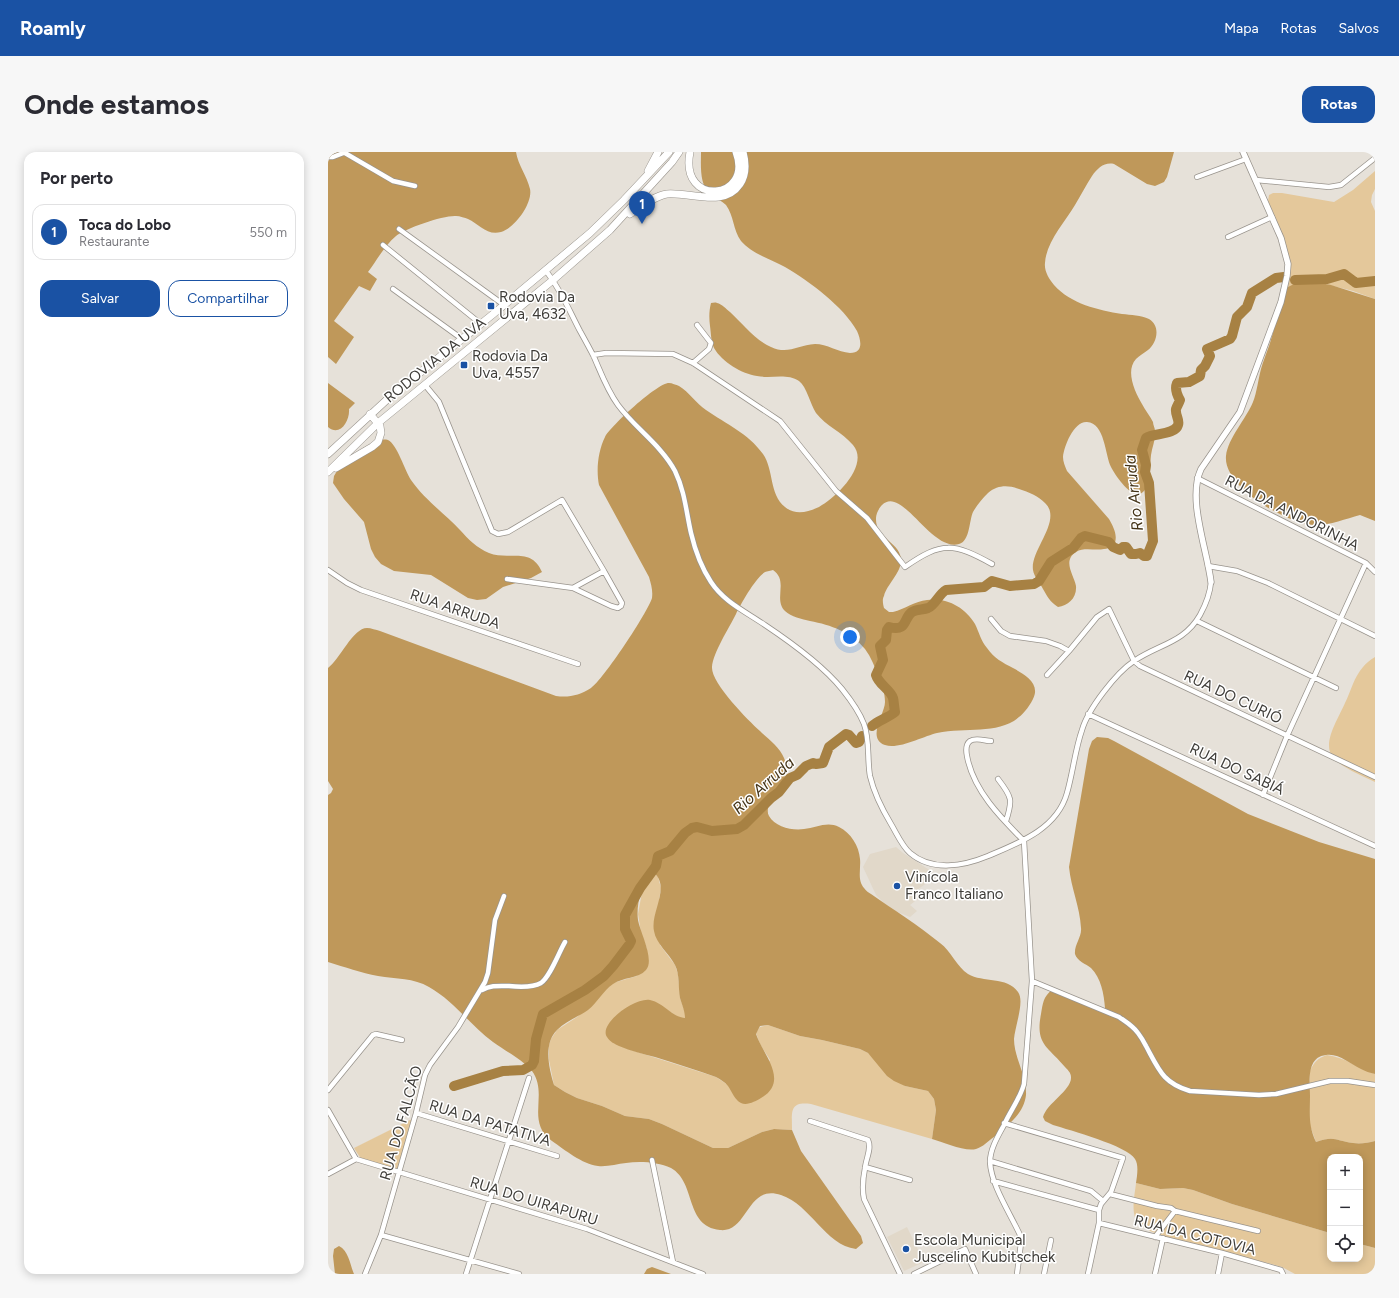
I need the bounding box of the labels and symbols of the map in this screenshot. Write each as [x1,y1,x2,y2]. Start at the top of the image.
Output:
pin: 1 [629,191,655,224]
place label: Rodovia Da Uva, 4632 [499,288,575,323]
marker: Rodovia Da Uva, 4632 [486,301,496,311]
street label: RODOVIA DA UVA [380,313,490,407]
place label: Rodovia Da Uva, 4557 [472,347,548,382]
marker: Rodovia Da Uva, 4557 [459,360,469,370]
water label: Rio Arruda [1120,454,1147,532]
street label: RUA DA ANDORINHA [1222,471,1362,555]
street label: RUA ARRUDA [408,585,502,633]
your location [840,627,860,647]
street label: RUA DO CURIÓ [1181,666,1285,728]
street label: RUA DO SABIÁ [1187,739,1287,799]
water label: Rio Arruda [729,753,798,818]
place label: Vinícola Franco Italiano [905,868,1004,903]
marker: Vinícola Franco Italiano [892,881,902,891]
street label: RUA DO FALCÃO [376,1064,426,1182]
street label: RUA DA PATATIVA [427,1096,553,1150]
street label: RUA DO UIRAPURU [468,1173,600,1229]
street label: RUA DA COTOVIA [1132,1211,1258,1259]
place label: Escola Municipal Juscelino Kubitschek [914,1231,1056,1266]
marker: Escola Municipal Juscelino Kubitschek [901,1244,911,1254]

